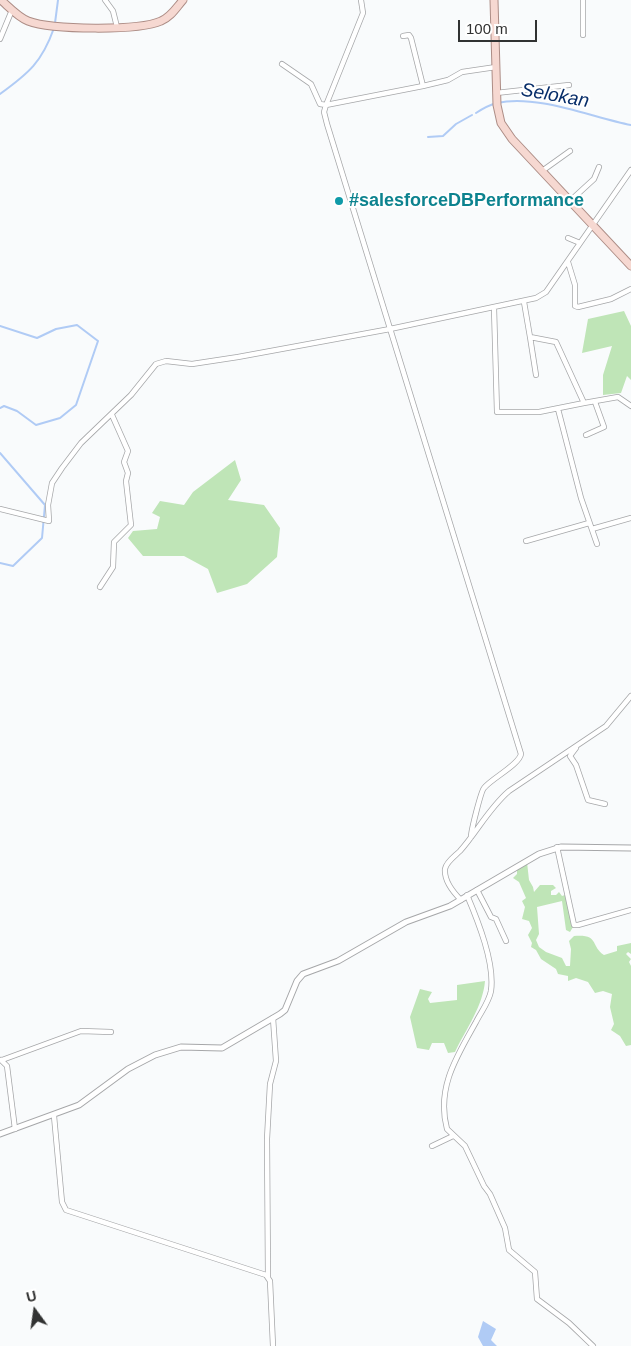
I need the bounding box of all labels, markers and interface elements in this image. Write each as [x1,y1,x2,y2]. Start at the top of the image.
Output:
scale bar [461,10,540,42]
text: 100 m [466,20,508,37]
water label: Selokan [519,79,591,113]
place label: #salesforceDBPerformance [349,190,584,212]
marker: #salesforceDBPerformance [333,195,345,207]
north arrow [10,1286,60,1336]
text: U [25,1287,38,1305]

